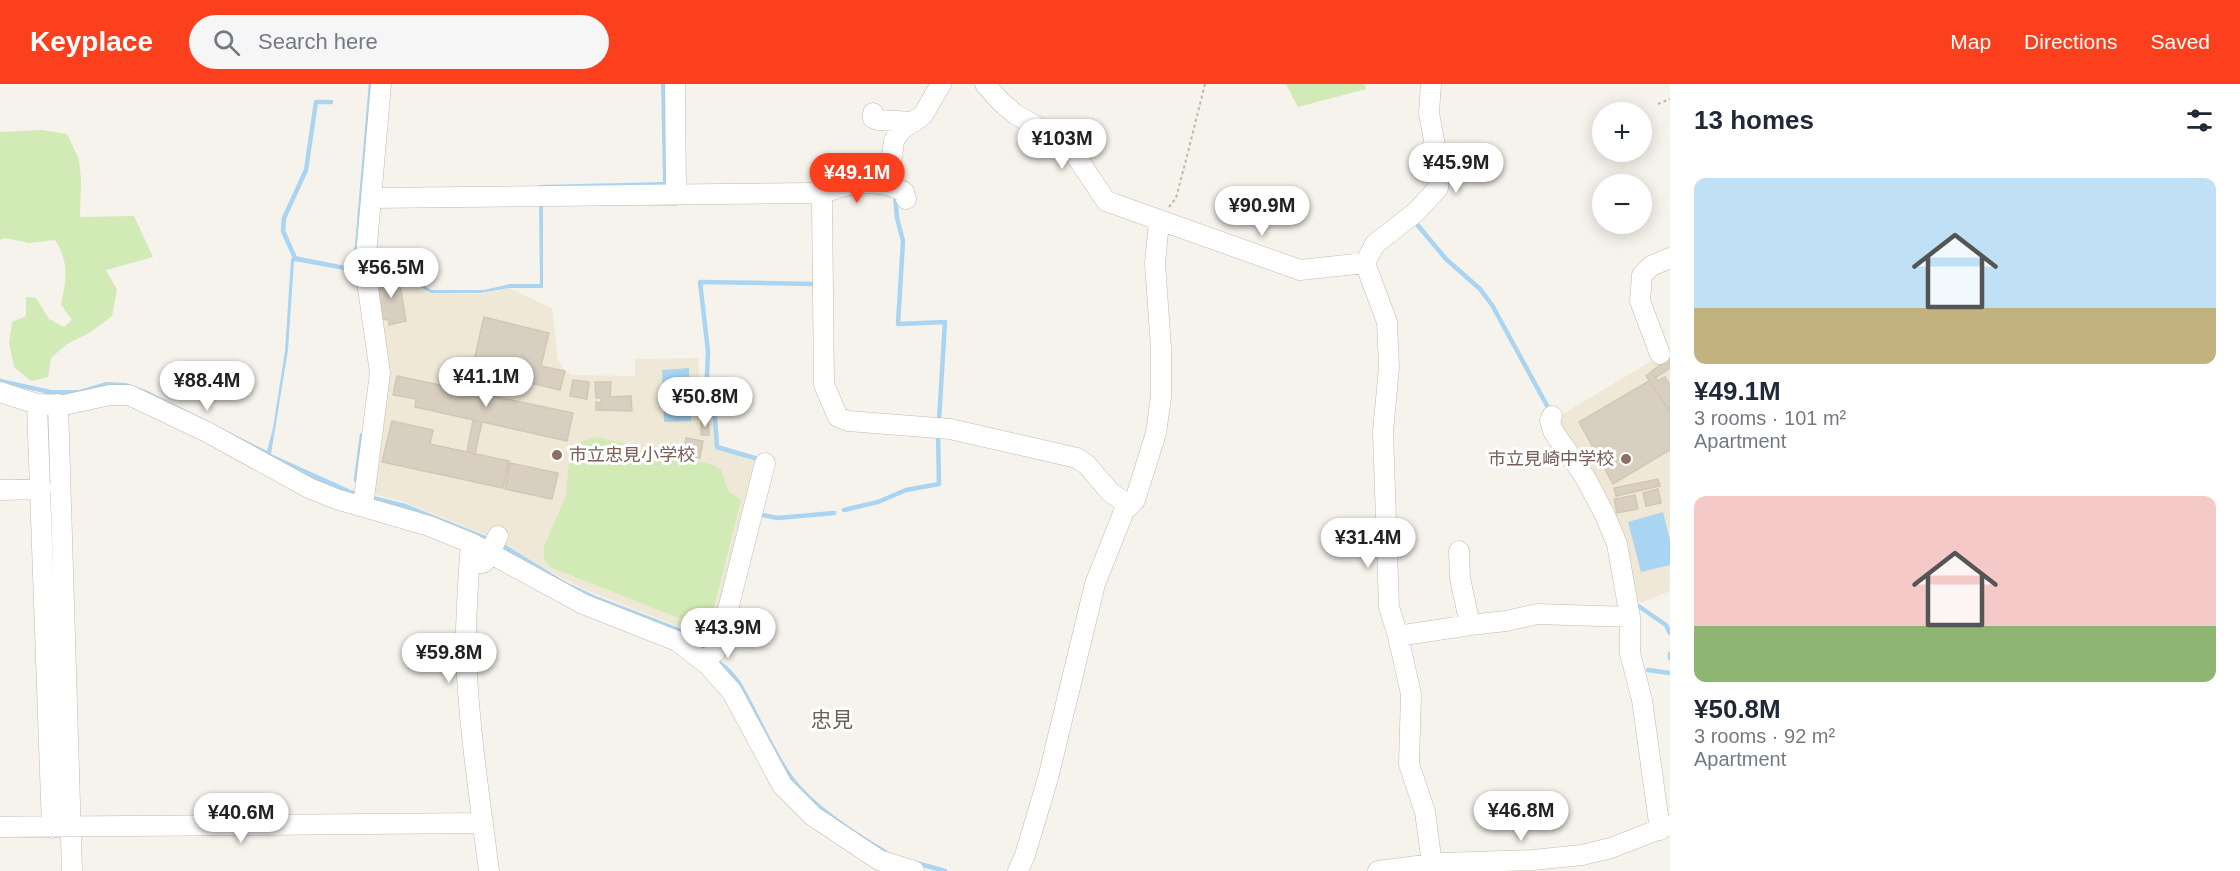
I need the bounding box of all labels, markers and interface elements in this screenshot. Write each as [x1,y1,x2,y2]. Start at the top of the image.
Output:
search box [189,15,609,69]
text: Keyplace [30,26,153,57]
icon: search [210,26,243,59]
text: Search here [258,29,378,54]
text: Map [1950,30,1991,53]
text: Directions [2024,30,2117,53]
text: Saved [2150,30,2210,53]
map controls [1592,102,1652,234]
button: + [1592,102,1652,162]
icon: filters [2183,104,2216,137]
text: 13 homes [1694,105,1814,135]
pin: ¥103M [1020,119,1104,170]
text: ¥103M [1031,127,1093,149]
pin: ¥45.9M [1407,143,1505,194]
text: ¥45.9M [1423,151,1489,173]
pin: ¥49.1M [808,153,906,204]
text: ¥49.1M [824,161,890,183]
button: − [1592,174,1652,234]
pin: ¥90.9M [1213,186,1311,237]
text: ¥90.9M [1229,194,1295,216]
icon: home [1901,217,2009,325]
pin: ¥56.5M [342,248,440,299]
text: ¥56.5M [358,256,424,278]
pin: ¥41.1M [437,357,535,408]
pin: ¥88.4M [158,361,256,412]
text: ¥41.1M [453,365,519,387]
text: ¥88.4M [174,369,240,391]
text: ¥49.1M [1694,376,1781,406]
pin: ¥50.8M [656,377,754,428]
text: ¥50.8M [672,385,738,407]
text: 3 rooms · 101 m² [1694,407,1846,429]
text: Apartment [1694,430,1786,452]
place label: 市立忠見小学校 [569,445,695,465]
marker: 市立忠見小学校 [550,448,564,462]
place label: 市立見崎中学校 [1488,449,1614,469]
marker: 市立見崎中学校 [1619,452,1633,466]
pin: ¥31.4M [1319,518,1417,569]
text: ¥31.4M [1335,526,1401,548]
icon: home [1901,535,2009,643]
pin: ¥43.9M [679,608,777,659]
text: ¥43.9M [695,616,761,638]
pin: ¥59.8M [400,633,498,684]
text: ¥59.8M [416,641,482,663]
text: ¥50.8M [1694,694,1781,724]
district label: 忠見 [811,708,853,731]
text: 3 rooms · 92 m² [1694,725,1835,747]
text: Apartment [1694,748,1786,770]
pin: ¥46.8M [1472,791,1570,842]
pin: ¥40.6M [192,793,290,844]
text: ¥46.8M [1488,799,1554,821]
text: ¥40.6M [208,801,274,823]

